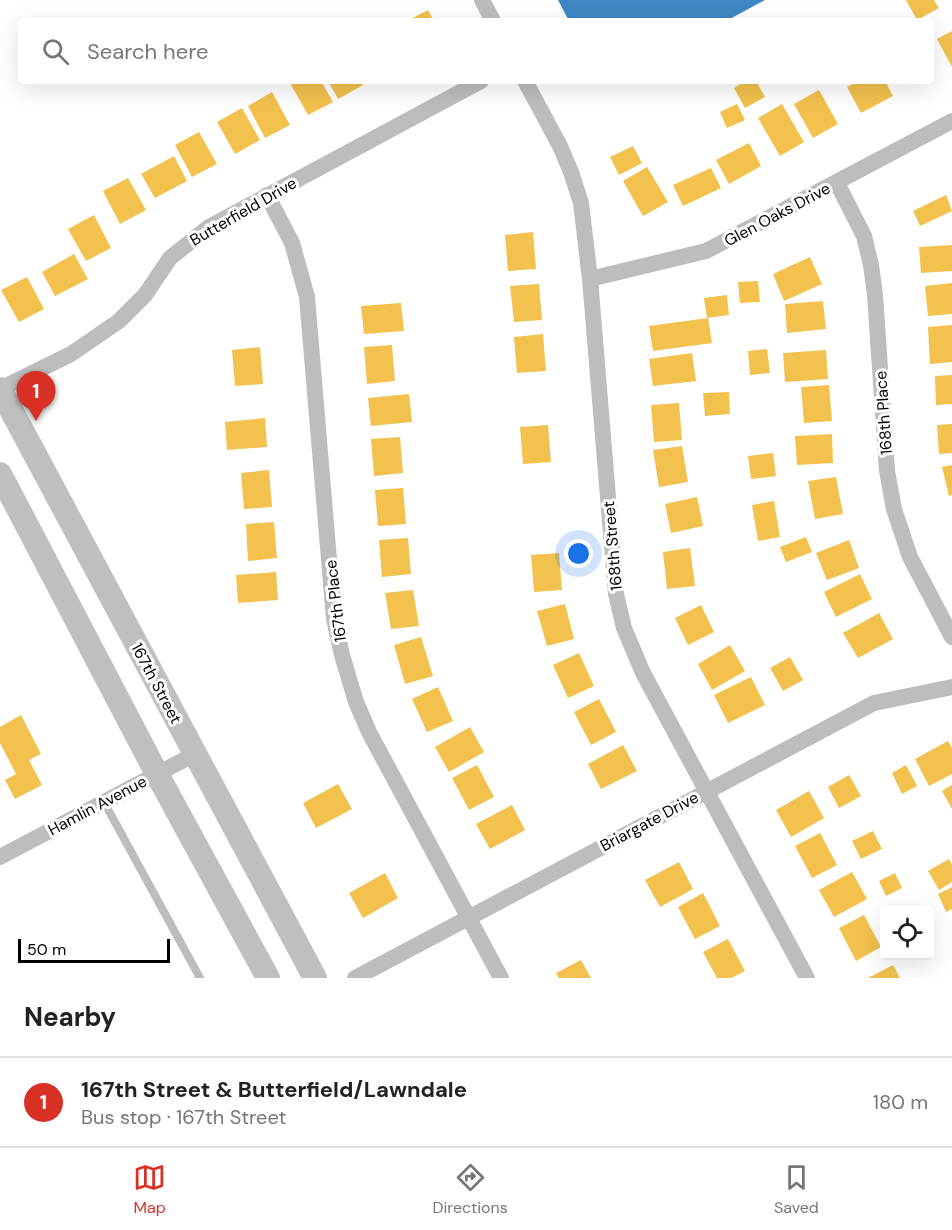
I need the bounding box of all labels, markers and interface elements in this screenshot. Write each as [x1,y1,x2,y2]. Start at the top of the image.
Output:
search box [18,18,934,84]
icon: search [39,35,72,68]
text: Search here [87,37,208,66]
street label: Butterfield Drive [186,172,300,251]
street label: Glen Oaks Drive [721,178,834,251]
street label: 168th Place [870,370,897,456]
pin: 1 [16,372,56,421]
street label: 168th Street [598,500,627,592]
your location [564,539,593,568]
street label: 167th Place [320,559,351,643]
street label: 167th Street [127,639,187,727]
street label: Hamlin Avenue [44,771,150,840]
street label: Briargate Drive [596,787,702,856]
map controls [880,906,934,960]
button: locate [880,906,934,960]
scale bar [18,936,170,964]
text: 50 m [27,939,66,960]
text: Nearby [24,1000,116,1034]
text: 167th Street & Butterfield/Lawndale [81,1075,467,1104]
text: 1 [40,1089,47,1115]
text: 180 m [873,1089,928,1115]
text: Bus stop · 167th Street [81,1104,286,1130]
tab: Map [133,1161,166,1218]
tab: Directions [432,1161,508,1218]
tab: Saved [774,1161,819,1218]

